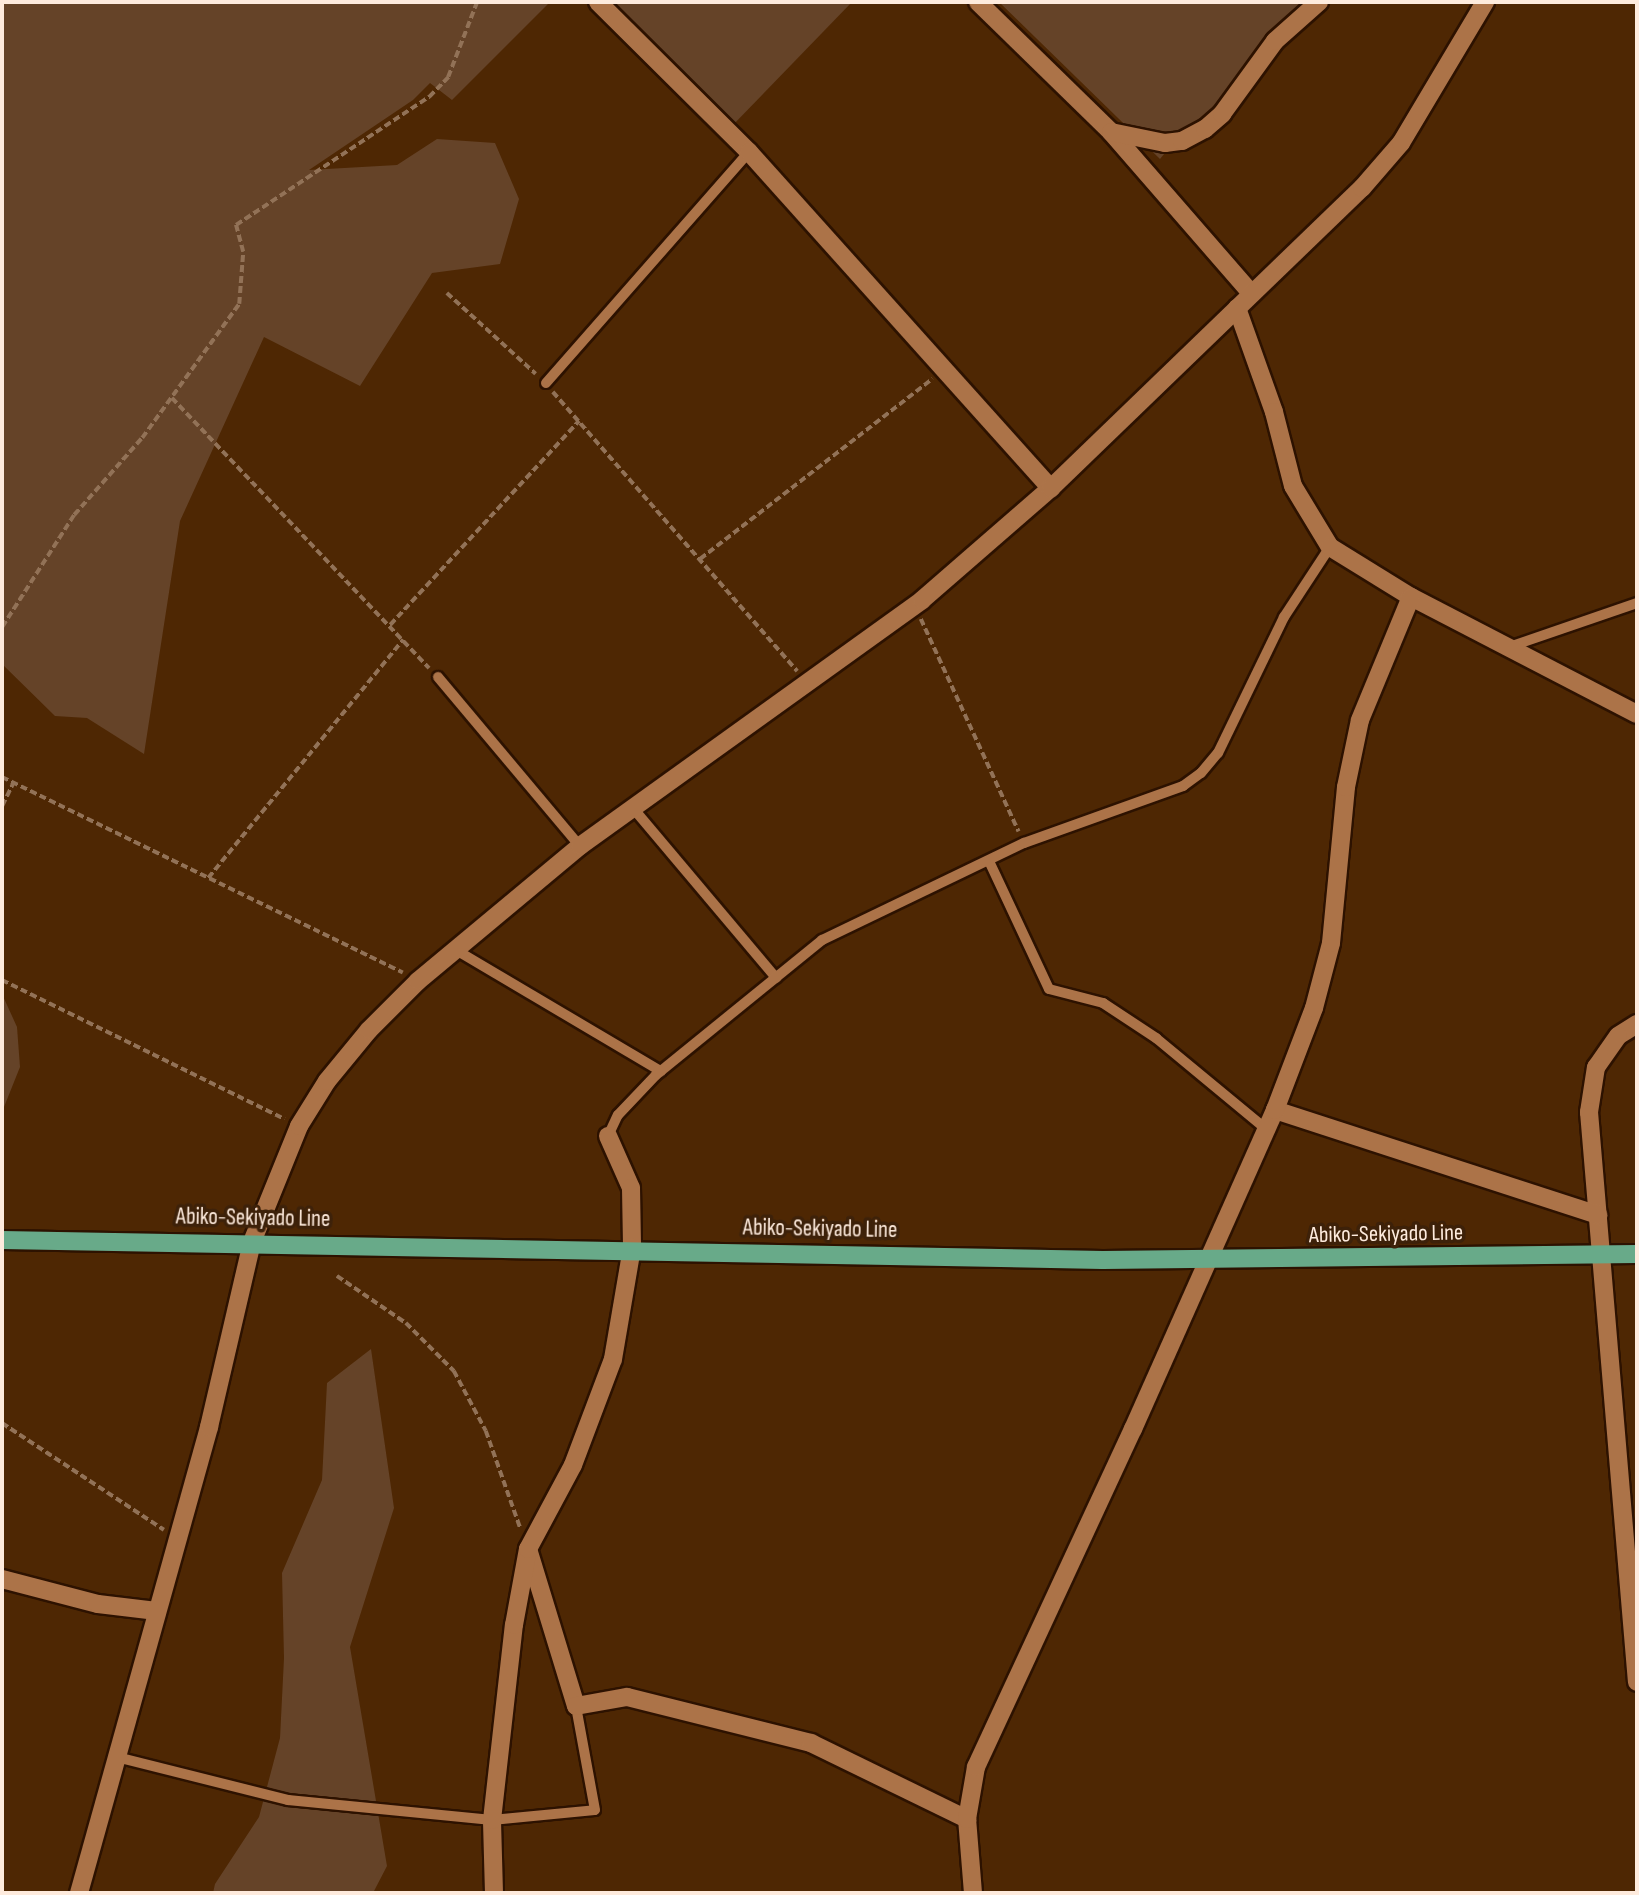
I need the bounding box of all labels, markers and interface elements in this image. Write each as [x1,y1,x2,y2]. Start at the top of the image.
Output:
street label: Abiko-Sekiyado Line [176,1203,330,1233]
street label: Abiko-Sekiyado Line [743,1214,897,1244]
street label: Abiko-Sekiyado Line [1309,1219,1463,1249]

